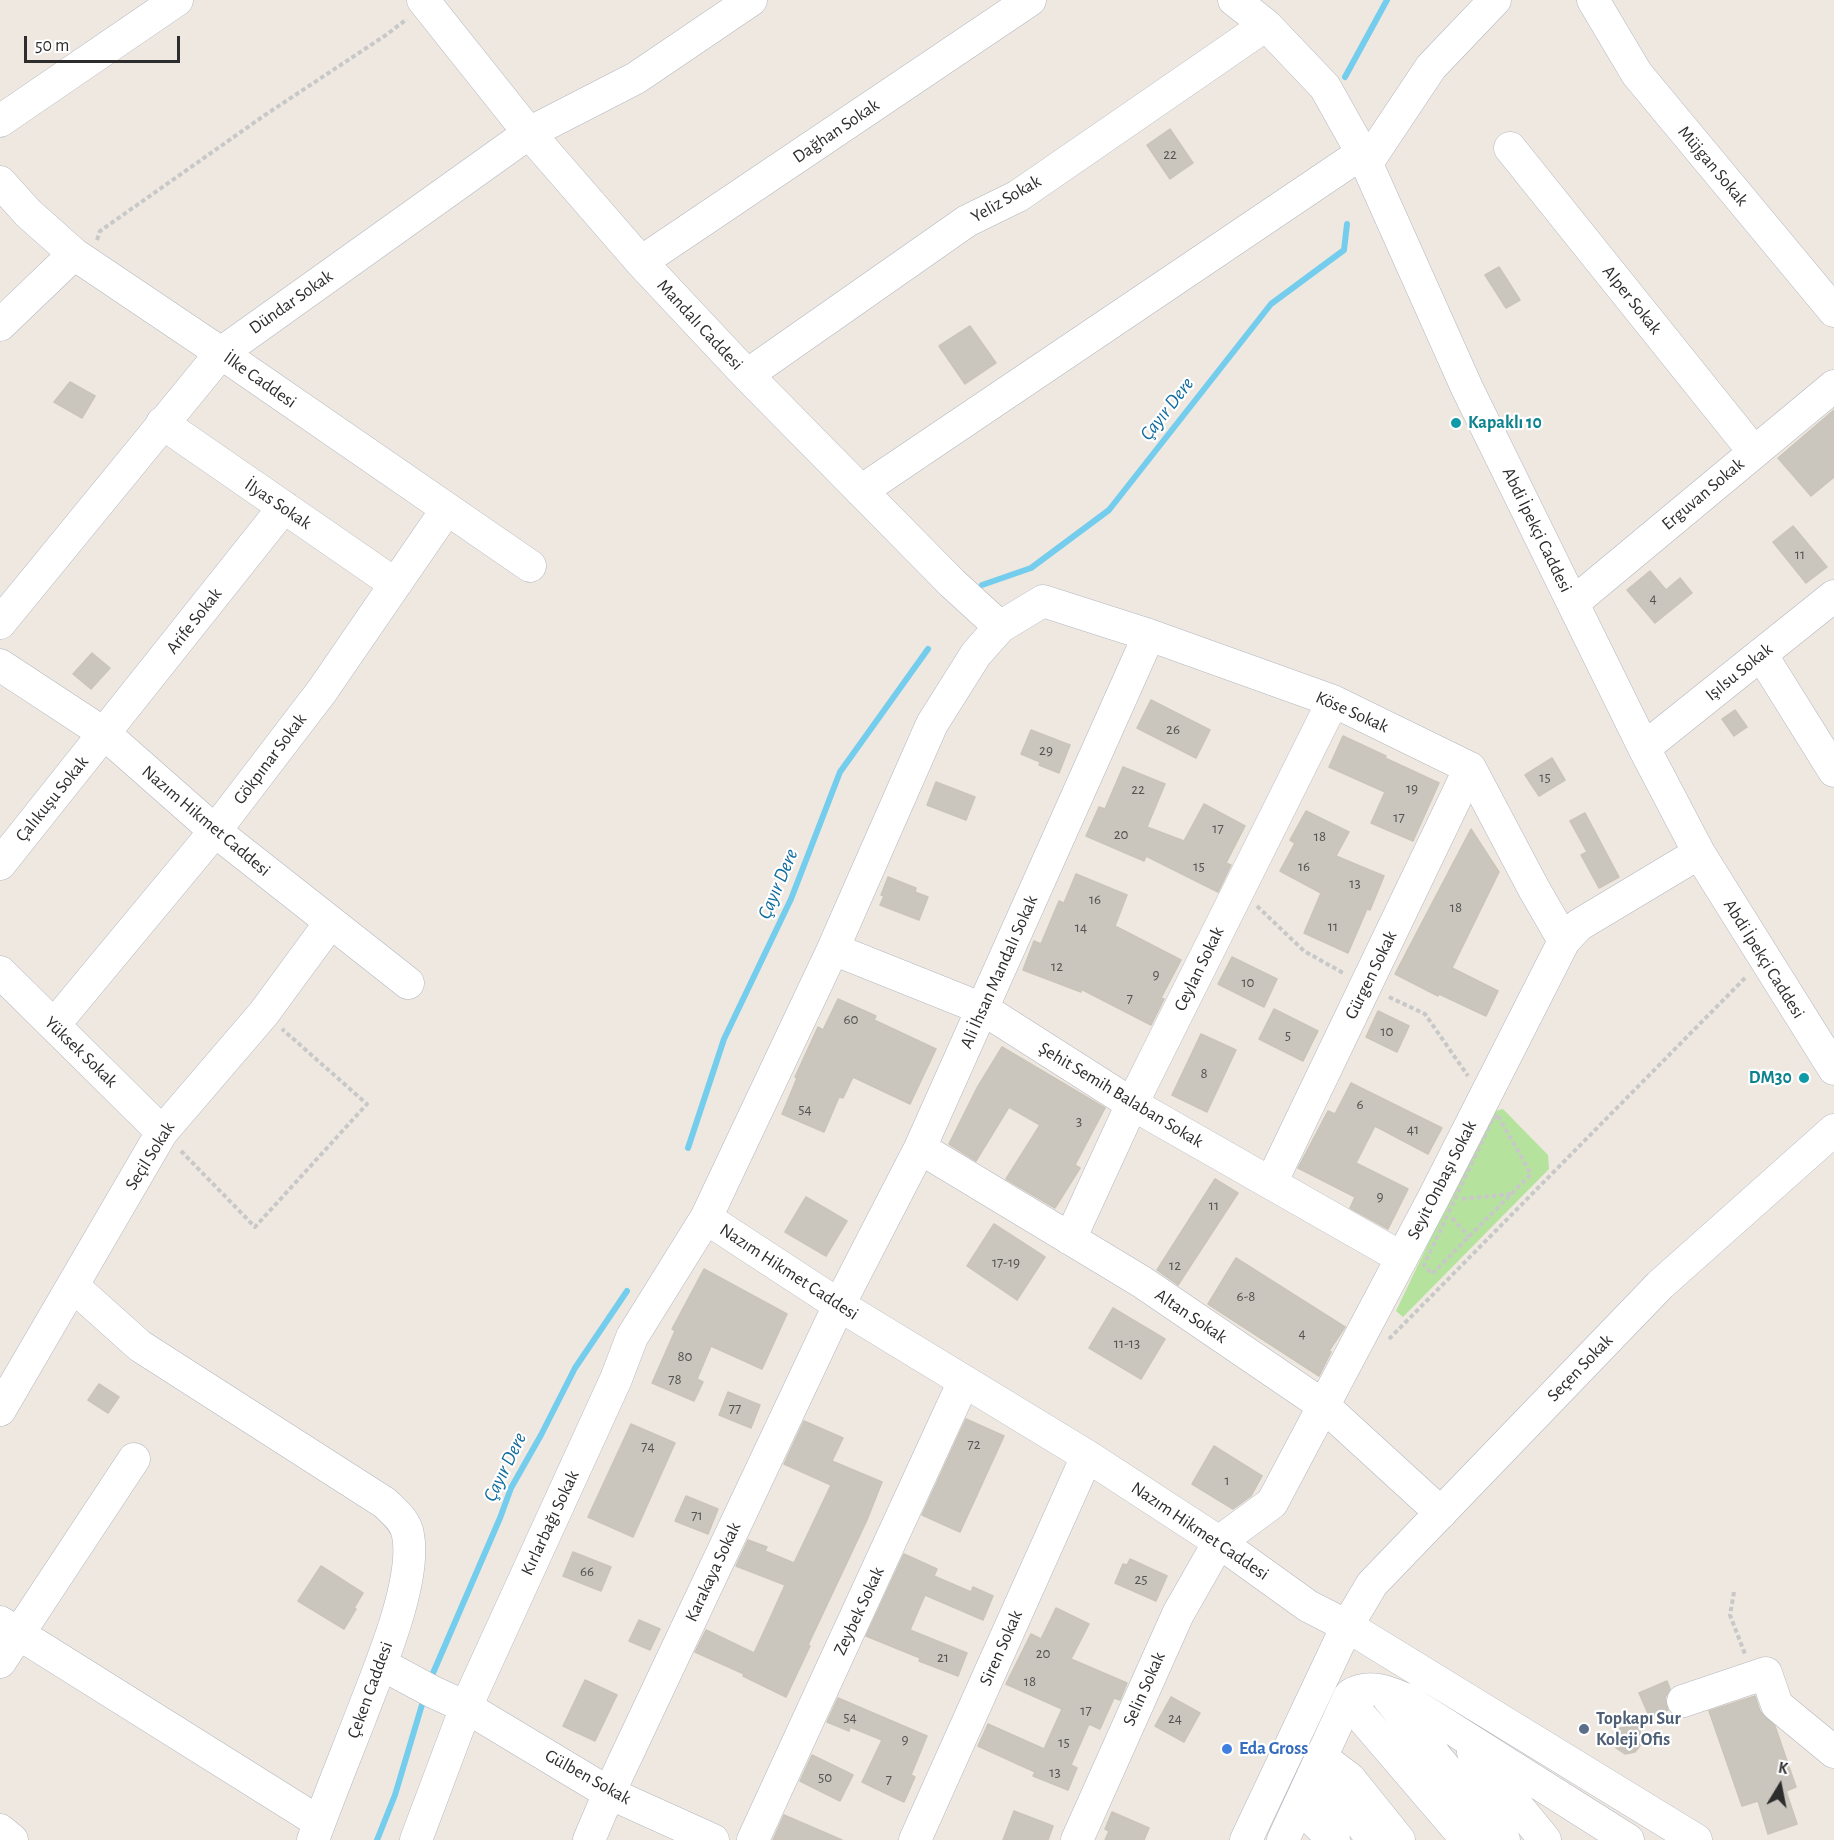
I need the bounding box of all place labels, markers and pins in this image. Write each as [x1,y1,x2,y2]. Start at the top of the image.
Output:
place label: Kapaklı 10 [1468,412,1542,434]
marker: Kapaklı 10 [1449,416,1463,430]
place label: DM30 [1749,1067,1792,1089]
marker: DM30 [1797,1071,1811,1085]
place label: Topkapı Sur Koleji Ofis [1596,1708,1681,1750]
marker: Topkapı Sur Koleji Ofis [1577,1722,1591,1736]
place label: Eda Gross [1239,1738,1308,1760]
marker: Eda Gross [1220,1742,1234,1756]

